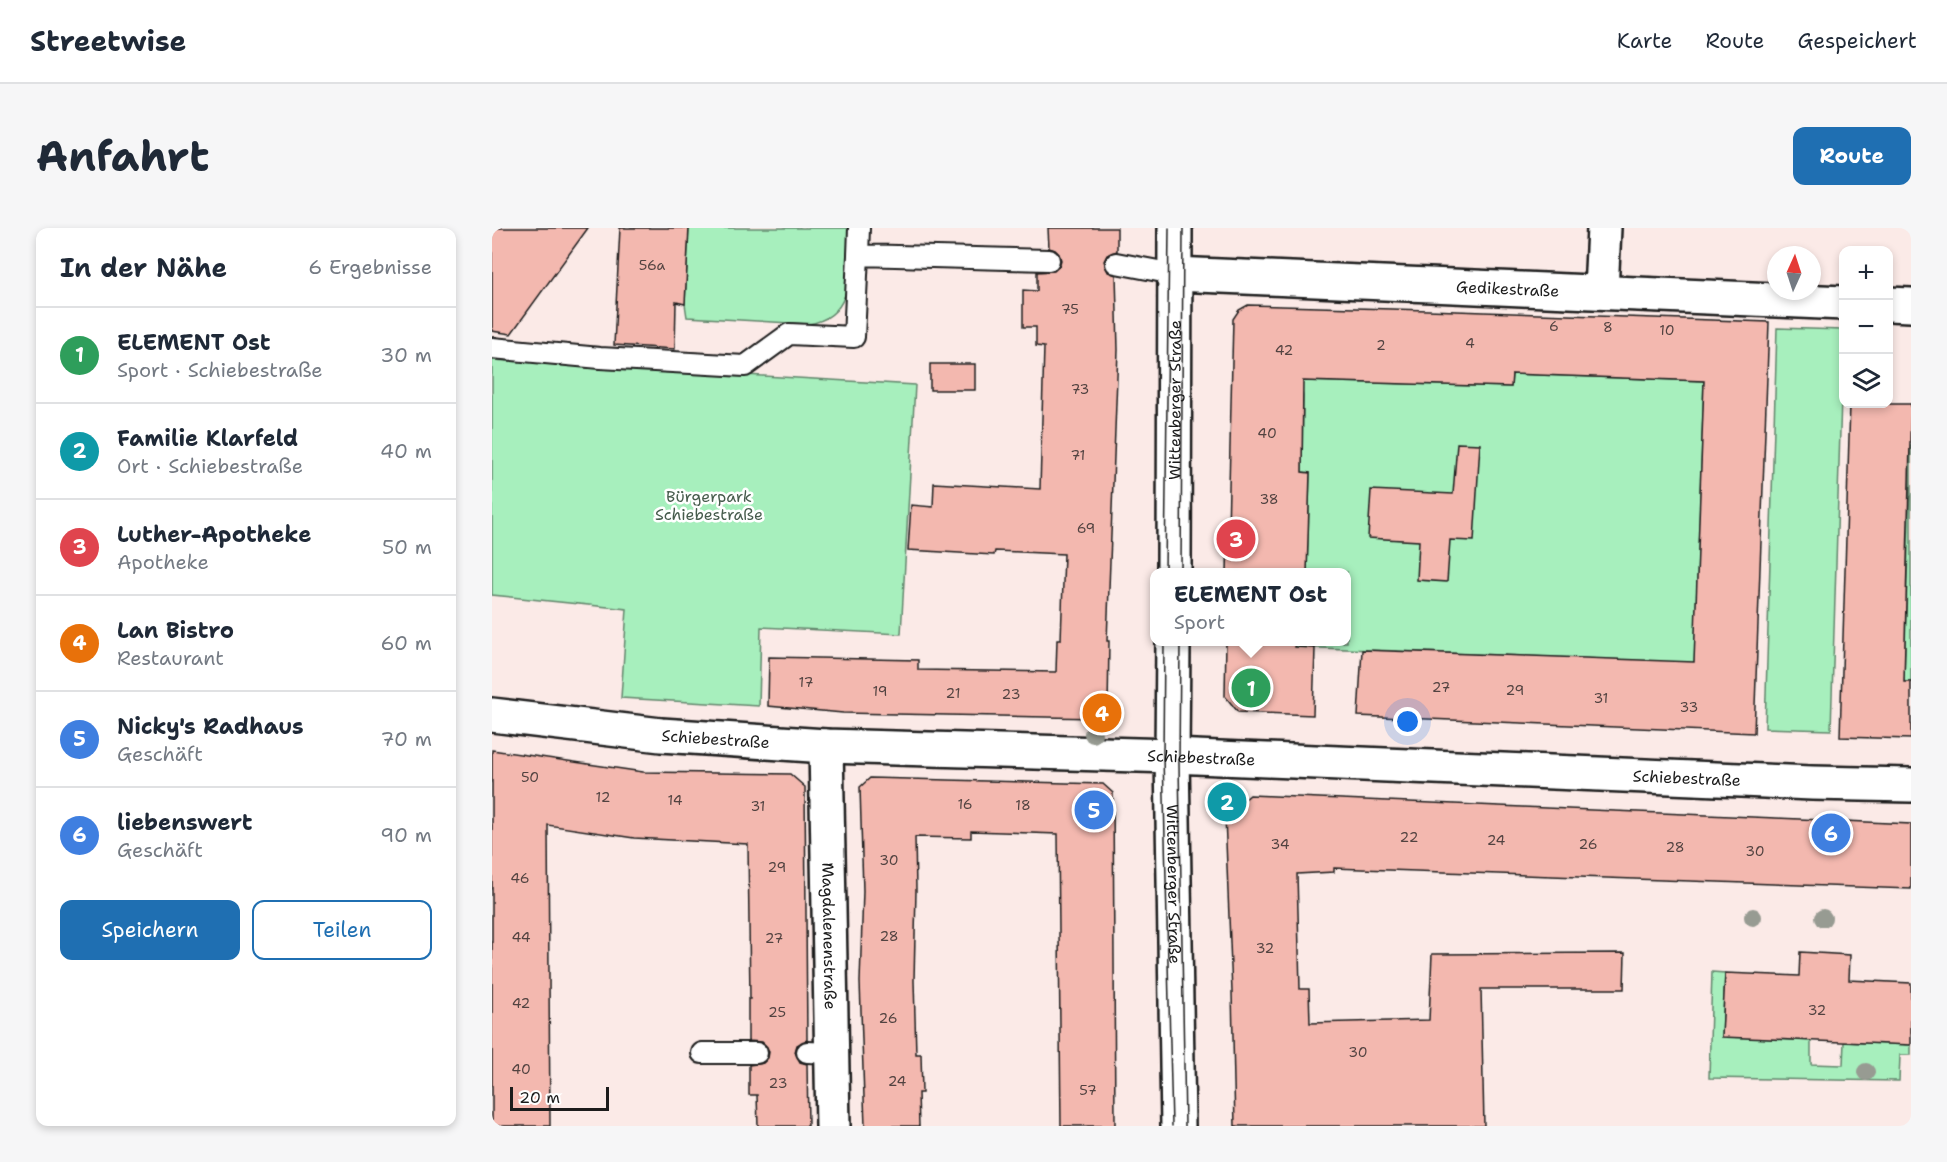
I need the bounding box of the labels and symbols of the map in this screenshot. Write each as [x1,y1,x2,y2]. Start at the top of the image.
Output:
north arrow [1767,246,1821,300]
house number: 56a [639,256,666,274]
street label: Gedikestraße [1456,276,1560,302]
house number: 75 [1061,300,1079,318]
house number: 6 [1549,317,1559,335]
house number: 8 [1603,318,1613,336]
street label: Wittenberger Straße [1164,320,1186,480]
house number: 10 [1659,321,1675,339]
house number: 4 [1465,334,1475,352]
house number: 2 [1376,336,1386,354]
house number: 42 [1275,341,1293,359]
house number: 73 [1071,380,1089,398]
house number: 40 [1257,424,1277,442]
house number: 71 [1071,446,1085,464]
park label: Bürgerpark Schiebestraße [655,486,763,525]
house number: 38 [1259,490,1279,508]
pin: 3 [1216,516,1256,562]
house number: 69 [1077,519,1095,537]
pin: 1 [1232,666,1270,710]
house number: 17 [799,673,813,691]
house number: 27 [1432,678,1450,696]
house number: 29 [1506,681,1524,699]
house number: 19 [872,682,888,700]
house number: 21 [946,684,960,702]
house number: 23 [1002,685,1020,703]
house number: 31 [1594,689,1608,707]
pin: 4 [1082,690,1122,736]
house number: 33 [1680,698,1698,716]
your location [1393,707,1422,736]
street label: Schiebestraße [661,725,770,753]
street label: Schiebestraße [1147,745,1256,771]
street label: Schiebestraße [1632,765,1741,791]
house number: 50 [521,768,539,786]
pin: 2 [1208,780,1246,824]
house number: 12 [596,788,610,806]
pin: 5 [1074,788,1114,832]
house number: 14 [667,791,683,809]
house number: 16 [957,795,973,813]
house number: 18 [1015,796,1031,814]
house number: 31 [751,797,765,815]
street label: Wittenberger Straße [1162,804,1185,964]
pin: 6 [1812,810,1850,856]
house number: 22 [1400,828,1418,846]
house number: 24 [1487,831,1506,849]
house number: 34 [1270,835,1290,853]
house number: 26 [1579,835,1598,853]
house number: 28 [1665,838,1685,856]
house number: 30 [1745,842,1765,860]
house number: 30 [879,851,899,869]
house number: 29 [768,858,786,876]
street label: Magdalenenstraße [817,862,841,1010]
house number: 46 [510,869,530,887]
house number: 28 [879,927,899,945]
house number: 44 [511,928,531,946]
house number: 27 [765,929,783,947]
house number: 32 [1256,939,1274,957]
house number: 42 [512,994,530,1012]
house number: 32 [1808,1001,1826,1019]
house number: 25 [768,1003,786,1021]
house number: 26 [879,1009,898,1027]
house number: 30 [1348,1043,1368,1061]
house number: 40 [511,1060,531,1078]
house number: 24 [888,1072,907,1090]
house number: 23 [769,1074,787,1092]
house number: 57 [1079,1081,1097,1099]
scale bar [510,1084,609,1112]

